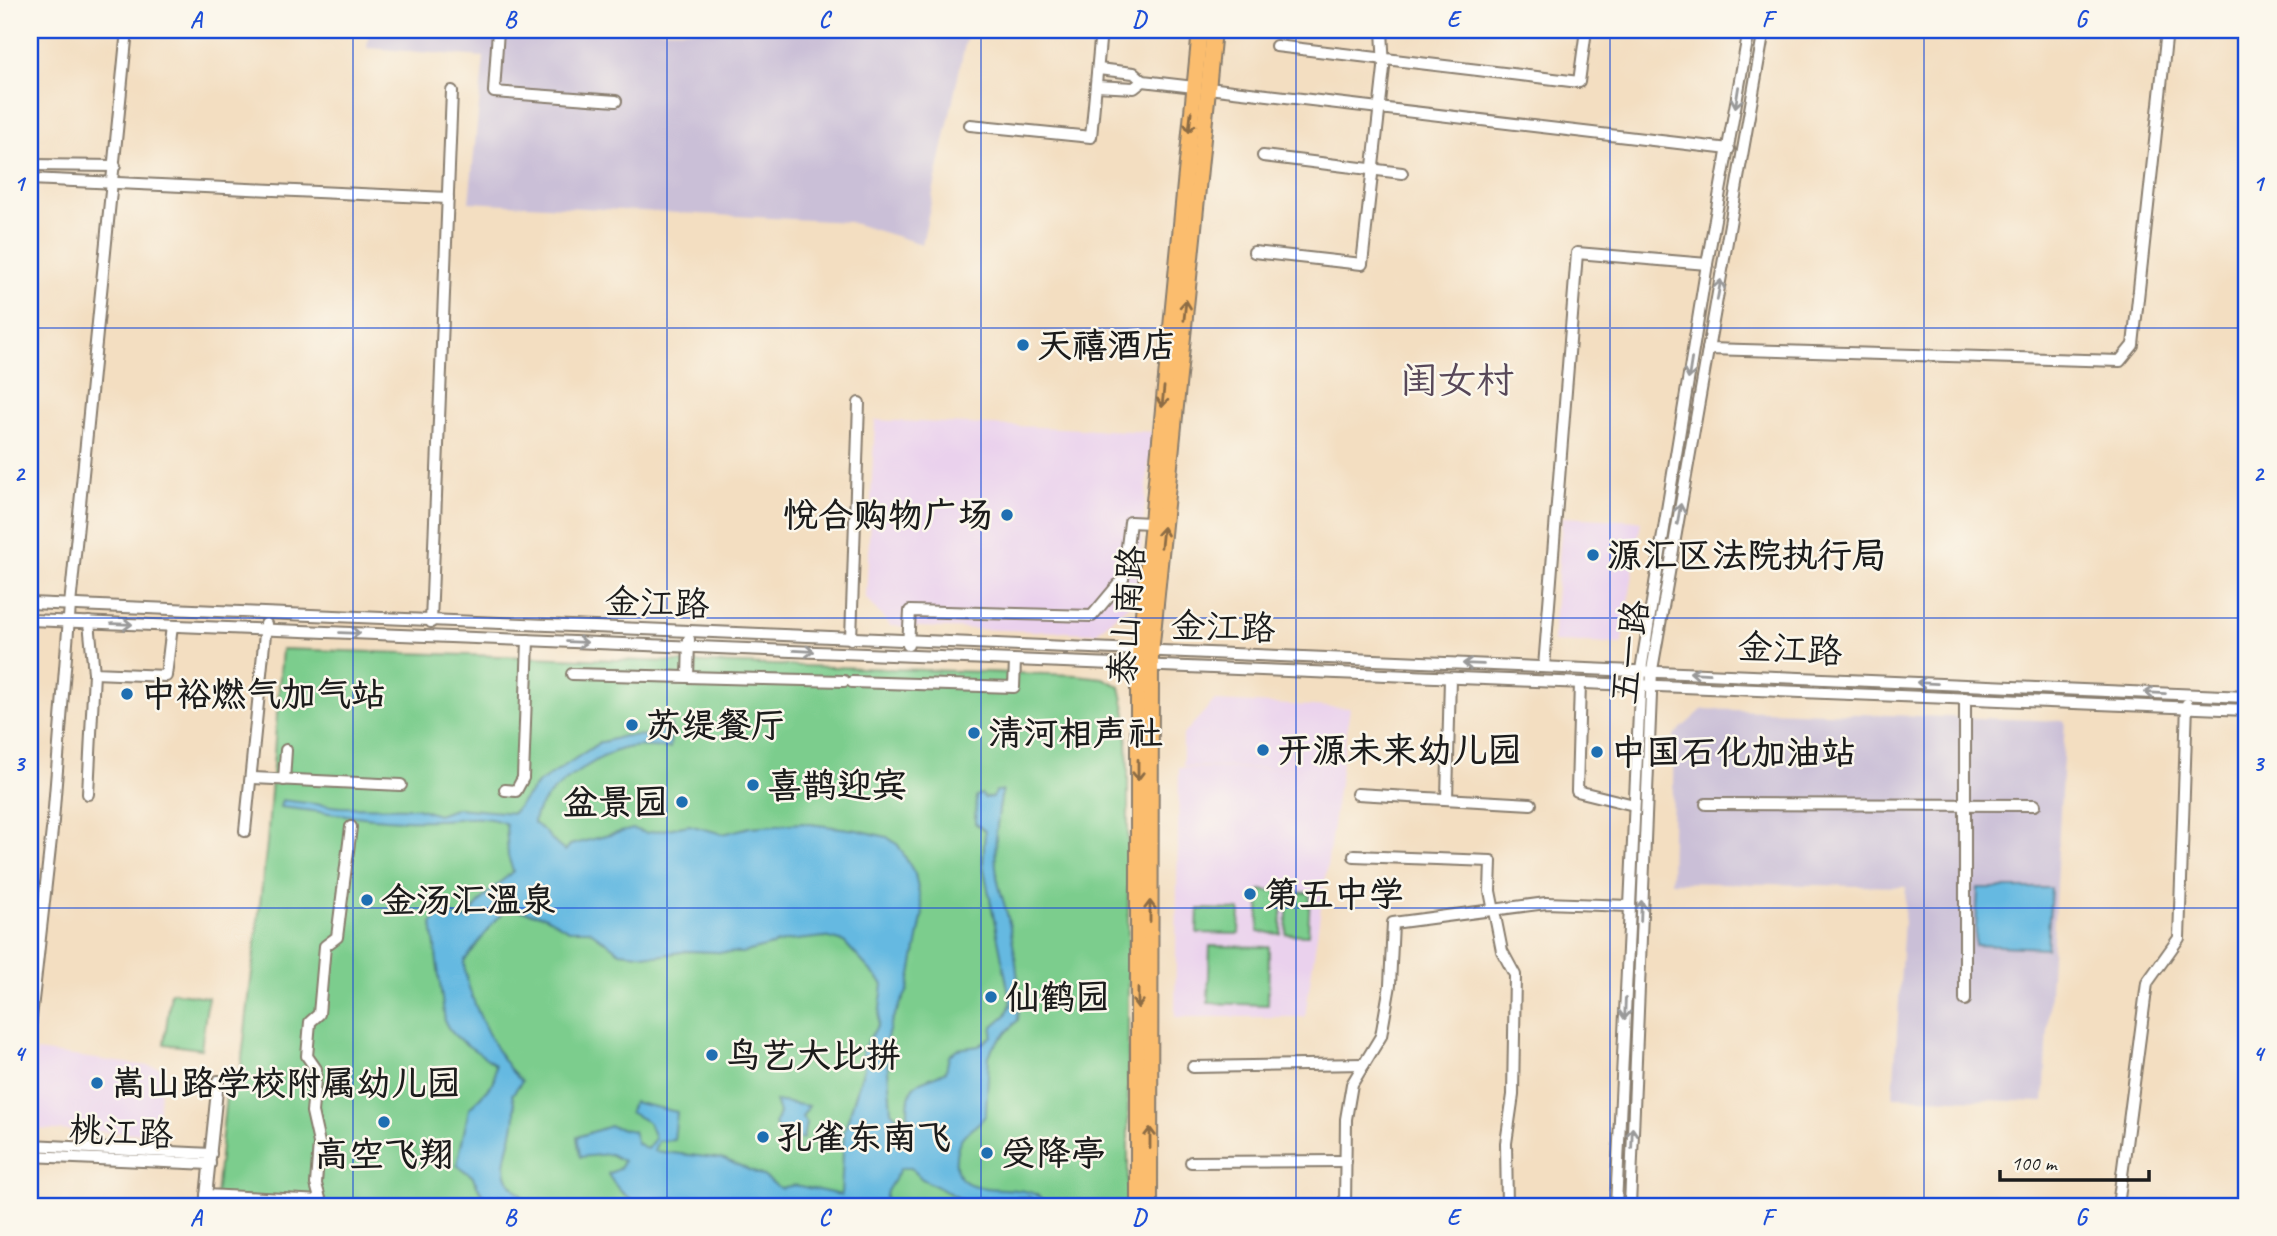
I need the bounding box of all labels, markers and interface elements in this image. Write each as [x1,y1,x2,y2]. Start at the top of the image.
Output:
text: A [190,5,204,34]
text: B [504,5,518,34]
text: C [819,5,833,34]
text: D [1132,5,1148,34]
text: E [1447,5,1463,34]
text: F [1762,5,1778,34]
text: G [2075,5,2090,34]
one-way arrow [1730,85,1743,108]
one-way arrow [1184,110,1197,133]
text: 1 [14,169,27,198]
text: 1 [2253,169,2266,198]
one-way arrow [1713,279,1726,302]
one-way arrow [1179,299,1192,322]
place label: 天禧酒店 [1037,323,1177,368]
marker: 天禧酒店 [1015,337,1031,353]
district label: 闺女村 [1400,357,1514,404]
one-way arrow [1683,357,1696,380]
one-way arrow [1156,385,1169,408]
text: 2 [14,459,27,488]
text: 2 [2253,459,2266,488]
place label: 悦合购物广场 [783,493,993,538]
one-way arrow [1673,503,1686,526]
marker: 悦合购物广场 [999,507,1015,523]
one-way arrow [1156,526,1169,548]
place label: 源汇区法院执行局 [1607,533,1887,578]
street label: 泰山南路 [1100,544,1154,686]
marker: 源汇区法院执行局 [1585,547,1601,563]
street label: 金江路 [604,579,710,627]
street label: 五一路 [1601,597,1659,707]
street label: 金江路 [1170,603,1276,651]
one-way arrow [111,617,134,630]
street label: 金江路 [1736,624,1844,674]
one-way arrow [338,627,361,640]
one-way arrow [565,635,588,649]
one-way arrow [793,645,816,658]
one-way arrow [1461,657,1484,671]
one-way arrow [1689,666,1712,679]
place label: 中裕燃气加气站 [141,672,386,717]
one-way arrow [1916,676,1939,689]
marker: 中裕燃气加气站 [119,686,135,702]
one-way arrow [2143,687,2166,700]
place label: 苏缇餐厅 [646,703,786,748]
place label: 清河相声社 [988,711,1163,756]
marker: 苏缇餐厅 [624,717,640,733]
marker: 清河相声社 [966,725,982,741]
place label: 开源未来幼儿园 [1277,728,1522,773]
place label: 中国石化加油站 [1611,730,1856,775]
marker: 开源未来幼儿园 [1255,742,1271,758]
marker: 中国石化加油站 [1589,744,1605,760]
text: 3 [14,749,27,778]
text: 3 [2253,749,2266,778]
one-way arrow [1131,759,1145,782]
place label: 喜鹊迎宾 [767,763,907,808]
marker: 喜鹊迎宾 [745,777,761,793]
place label: 盆景园 [563,780,668,825]
marker: 盆景园 [674,794,690,810]
place label: 第五中学 [1264,872,1404,917]
place label: 金汤汇温泉 [381,878,556,923]
marker: 第五中学 [1242,886,1258,902]
marker: 金汤汇温泉 [359,892,375,908]
one-way arrow [1143,899,1157,922]
one-way arrow [1635,899,1648,922]
place label: 仙鹤园 [1005,975,1110,1020]
one-way arrow [1131,986,1145,1009]
marker: 仙鹤园 [983,989,999,1005]
one-way arrow [1618,997,1631,1020]
place label: 鸟艺大比拼 [726,1033,901,1078]
text: 4 [14,1039,27,1068]
text: 4 [2253,1039,2266,1068]
marker: 鸟艺大比拼 [704,1047,720,1063]
place label: 嵩山路学校附属幼儿园 [111,1061,461,1106]
marker: 嵩山路学校附属幼儿园 [89,1075,105,1091]
street label: 桃江路 [67,1107,175,1157]
marker: 高空飞翔 [376,1114,392,1130]
place label: 孔雀东南飞 [777,1115,952,1160]
one-way arrow [1143,1127,1157,1150]
one-way arrow [1626,1127,1639,1150]
marker: 孔雀东南飞 [755,1129,771,1145]
place label: 受降亭 [1001,1131,1106,1176]
place label: 高空飞翔 [314,1132,454,1177]
scale bar [2000,1138,2149,1182]
marker: 受降亭 [979,1145,995,1161]
text: 100 m [2011,1150,2058,1176]
text: A [190,1203,204,1232]
text: B [504,1203,518,1232]
text: C [819,1203,833,1232]
text: D [1132,1203,1148,1232]
text: E [1447,1203,1463,1232]
text: F [1762,1203,1778,1232]
text: G [2075,1203,2090,1232]

